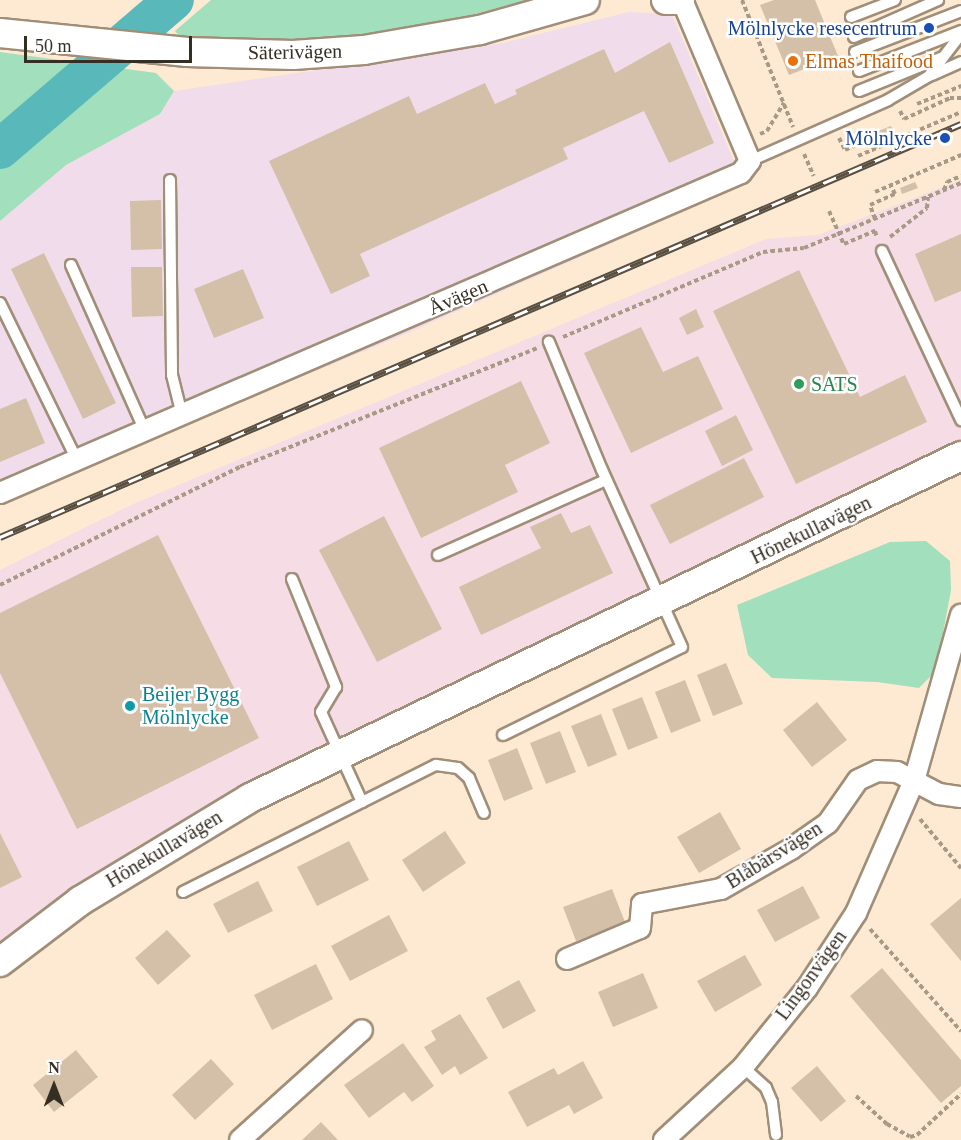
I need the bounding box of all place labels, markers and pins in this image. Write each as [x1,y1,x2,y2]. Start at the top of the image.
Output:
place label: Mölnlycke resecentrum [728,16,917,40]
marker: Mölnlycke resecentrum [922,21,936,35]
place label: Elmas Thaifood [805,49,933,73]
marker: Elmas Thaifood [786,54,800,68]
place label: Mölnlycke [845,126,932,150]
marker: Mölnlycke [936,129,954,147]
place label: SATS [811,372,858,396]
marker: SATS [792,377,806,391]
place label: Beijer Bygg Mölnlycke [142,682,239,729]
marker: Beijer Bygg Mölnlycke [123,699,137,713]

